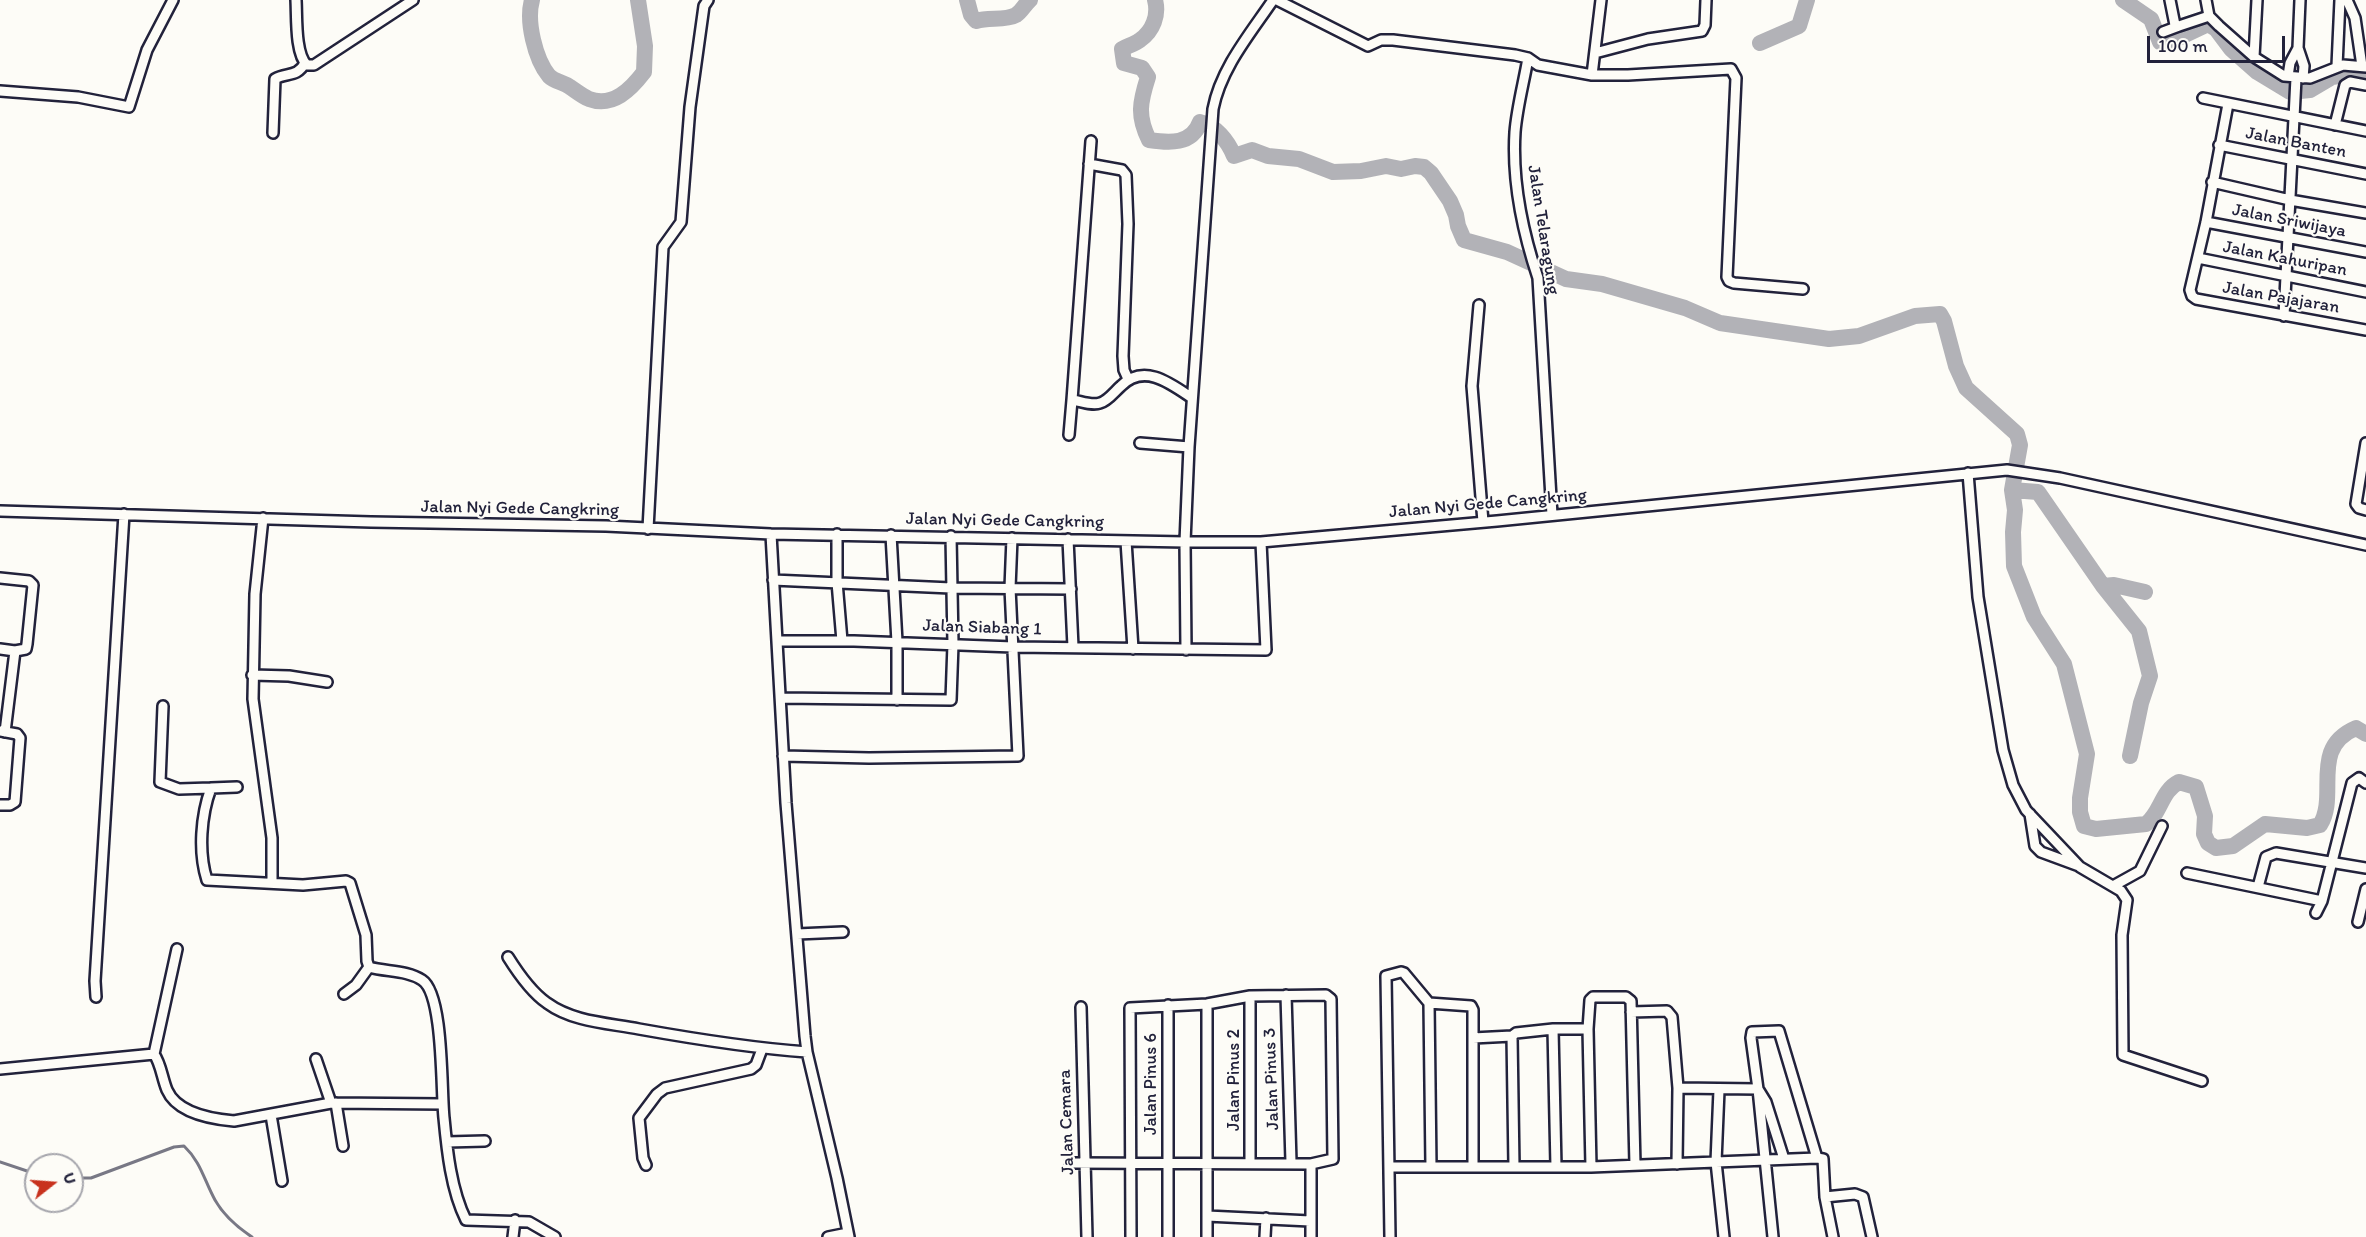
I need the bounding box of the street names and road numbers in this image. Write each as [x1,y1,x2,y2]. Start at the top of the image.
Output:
street label: Jalan Banten [2244,123,2348,163]
street label: Jalan Telaragung [1522,164,1564,296]
street label: Jalan Sriwijaya [2230,199,2348,243]
street label: Jalan Kahuripan [2221,236,2349,282]
street label: Jalan Pajajaran [2221,277,2341,319]
street label: Jalan Nyi Gede Cangkring [1388,485,1588,523]
street label: Jalan Nyi Gede Cangkring [421,496,619,522]
street label: Jalan Nyi Gede Cangkring [906,508,1104,534]
street label: Jalan Siabang 1 [922,615,1042,641]
street label: Jalan Pinus 3 [1259,1028,1285,1130]
street label: Jalan Pinus 2 [1223,1029,1245,1131]
street label: Jalan Pinus 6 [1140,1033,1162,1135]
street label: Jalan Cemara [1054,1069,1080,1175]

